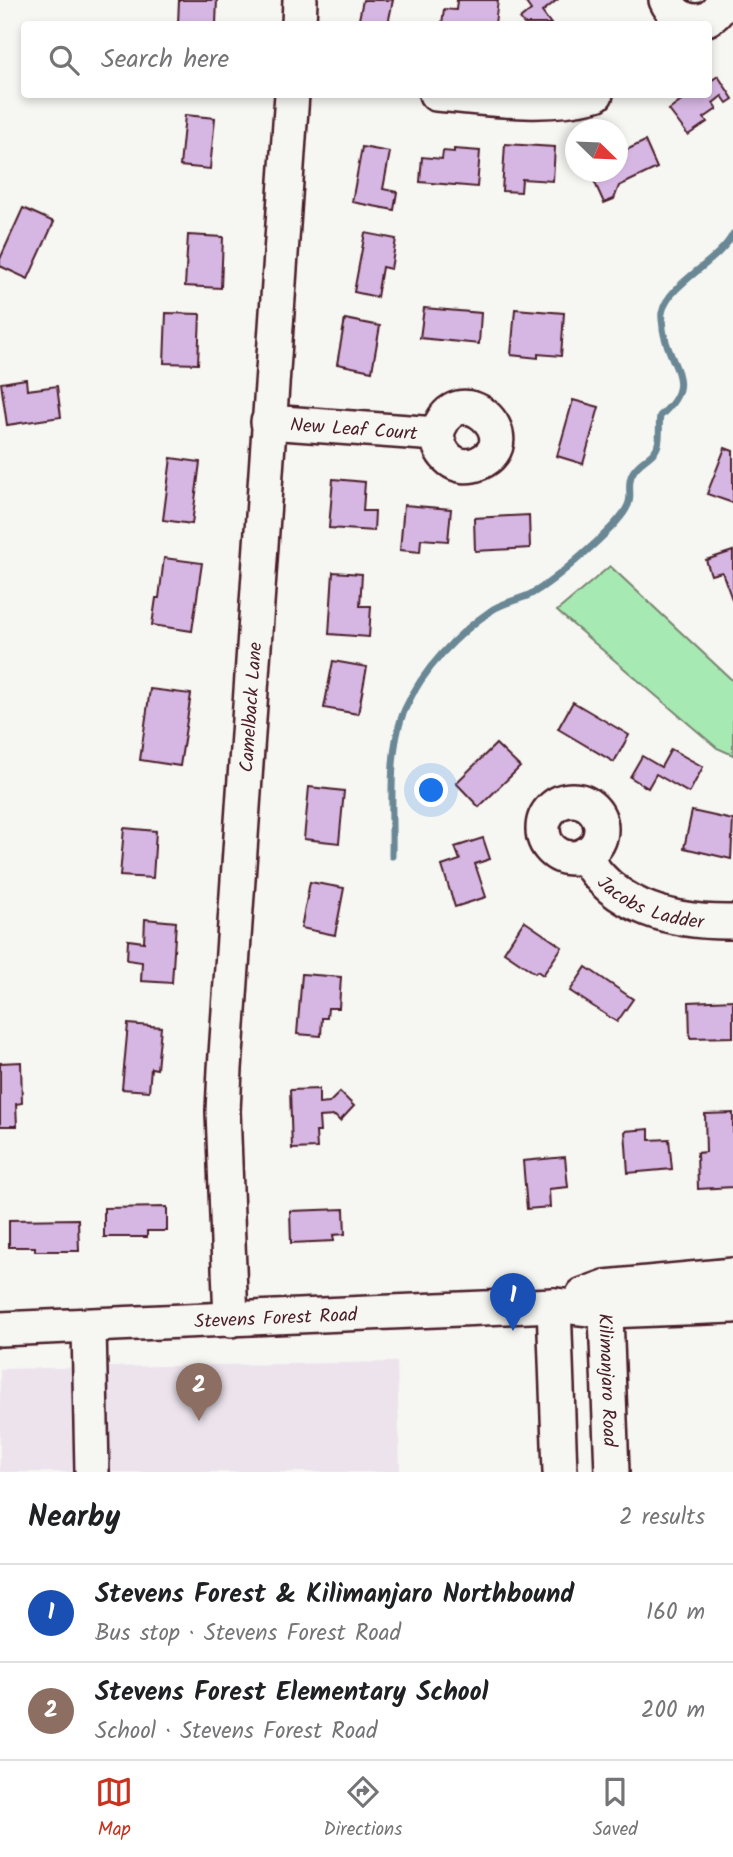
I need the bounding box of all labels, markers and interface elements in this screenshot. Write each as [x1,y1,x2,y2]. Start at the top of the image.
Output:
search box [21,21,712,98]
text: Search here [101,39,229,81]
icon: search [45,41,83,79]
north arrow [565,119,628,182]
street label: New Leaf Court [289,411,419,450]
street label: Camelback Lane [232,641,271,773]
your location [414,773,448,807]
street label: Jacobs Ladder [589,869,707,938]
pin: 1 [490,1273,536,1331]
street label: Stevens Forest Road [194,1301,358,1338]
street label: Kilimanjaro Road [589,1313,624,1448]
pin: 2 [176,1363,222,1421]
text: Nearby [28,1494,120,1542]
text: 2 results [619,1500,705,1536]
text: Stevens Forest & Kilimanjaro Northbound [95,1574,574,1616]
text: 1 [48,1595,54,1631]
text: 160 m [646,1595,705,1631]
text: Bus stop · Stevens Forest Road [95,1616,401,1652]
text: Stevens Forest Elementary School [95,1672,489,1714]
text: 2 [44,1693,58,1729]
text: 200 m [641,1693,705,1729]
text: School · Stevens Forest Road [95,1714,377,1750]
tab: Map [95,1773,133,1845]
tab: Directions [324,1773,402,1845]
tab: Saved [593,1773,638,1845]

